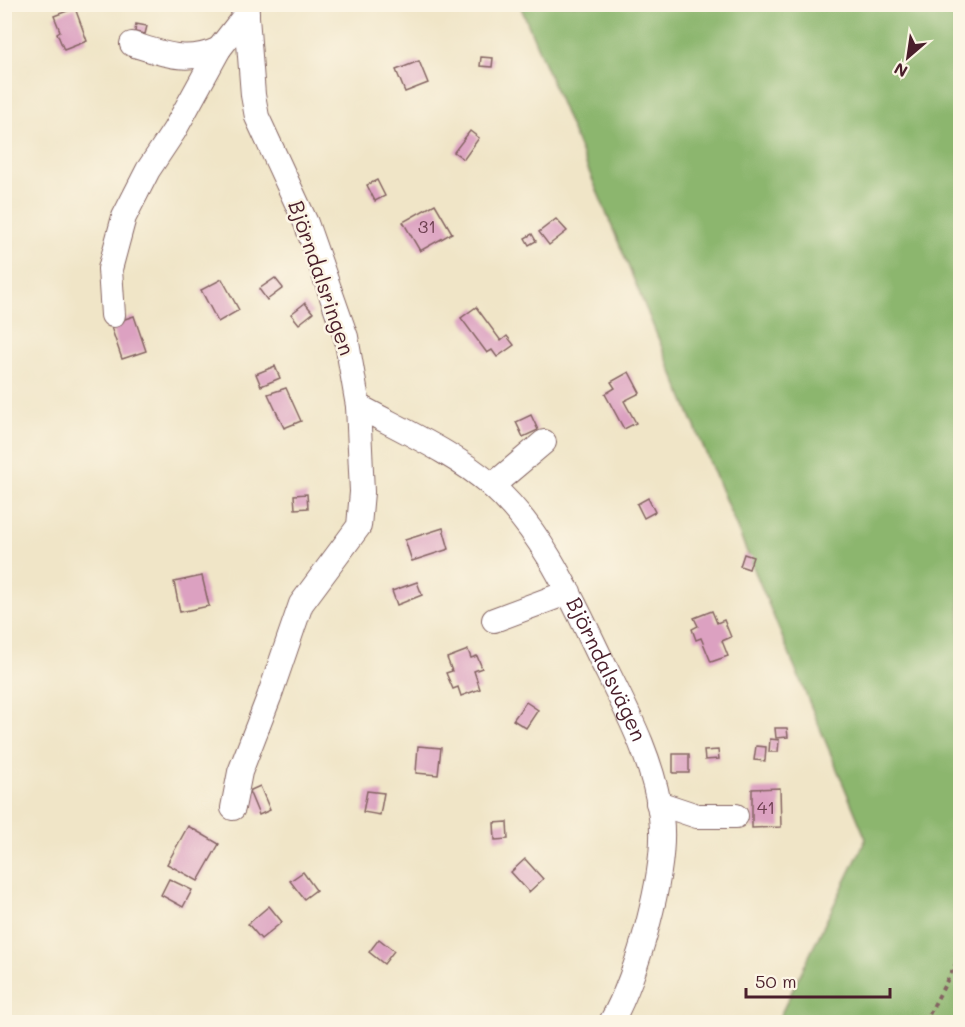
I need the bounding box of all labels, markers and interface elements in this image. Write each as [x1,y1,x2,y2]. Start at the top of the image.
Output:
north arrow [878,27,938,87]
text: N [890,58,911,83]
street label: Björndalsringen [283,197,362,359]
house number: 31 [418,214,436,238]
street label: Björndalsvägen [561,592,654,745]
house number: 41 [757,795,775,819]
scale bar [746,961,890,999]
text: 50 m [755,969,797,993]

